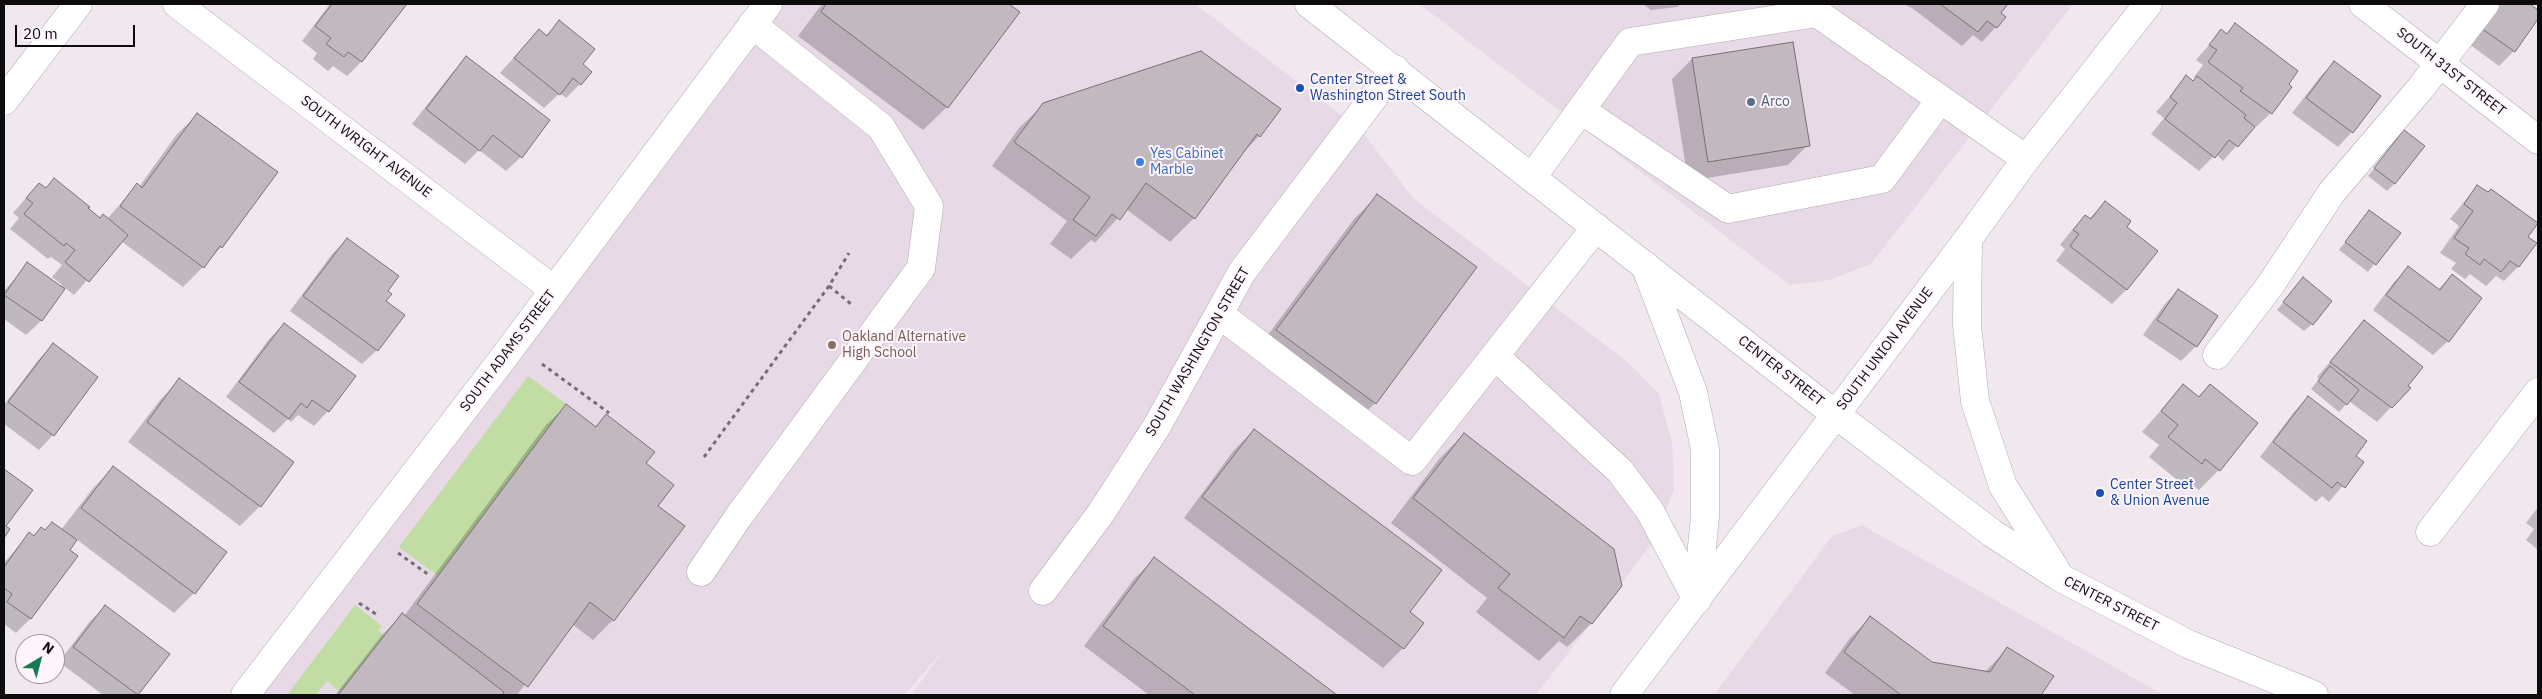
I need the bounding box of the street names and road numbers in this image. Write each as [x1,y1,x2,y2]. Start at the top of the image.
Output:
street label: SOUTH 31ST STREET [2393,24,2509,120]
street label: SOUTH WRIGHT AVENUE [297,92,435,202]
street label: SOUTH WASHINGTON STREET [1142,264,1254,440]
street label: SOUTH UNION AVENUE [1833,284,1937,414]
street label: SOUTH ADAMS STREET [457,287,559,415]
street label: CENTER STREET [1735,332,1827,410]
street label: CENTER STREET [2061,573,2161,635]

